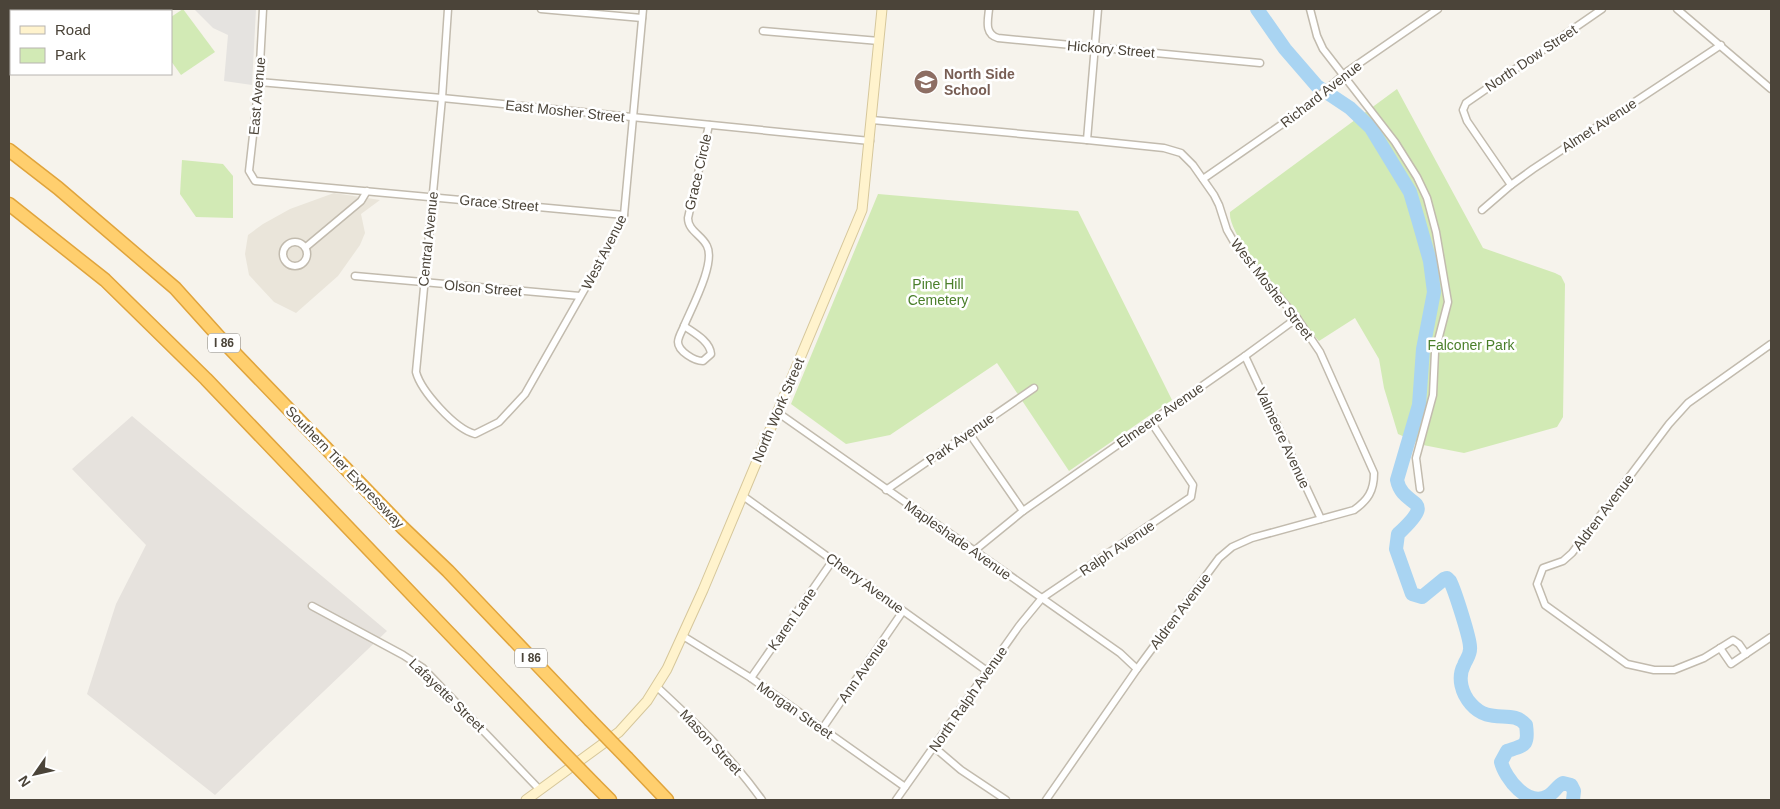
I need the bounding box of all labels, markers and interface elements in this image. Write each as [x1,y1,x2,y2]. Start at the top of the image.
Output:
legend [10,10,172,75]
text: Road [55,21,91,38]
street label: North Dow Street [1482,21,1580,95]
street label: Hickory Street [1067,37,1156,61]
text: Park [55,46,86,63]
street label: East Avenue [246,56,268,136]
street label: Richard Avenue [1277,57,1365,131]
place label: North Side School [944,66,1015,98]
school or university icon: North Side School [913,69,939,95]
street label: Almet Avenue [1559,95,1640,155]
street label: East Mosher Street [505,97,626,125]
street label: Grace Circle [681,132,715,212]
street label: Central Avenue [415,190,441,287]
street label: Grace Street [459,192,539,214]
street label: West Avenue [578,212,630,292]
street label: West Mosher Street [1228,235,1316,343]
park label: Pine Hill Cemetery [908,276,968,308]
street label: Olson Street [444,277,523,299]
road number: I 86 [208,333,240,352]
park label: Falconer Park [1427,337,1516,353]
street label: North Work Street [749,355,807,465]
street label: Elmeere Avenue [1113,379,1207,451]
street label: Valmeere Avenue [1253,385,1313,491]
street label: Southern Tier Expressway [282,403,408,531]
street label: Park Avenue [923,410,997,468]
street label: Aldren Avenue [1569,471,1637,553]
street label: Mapleshade Avenue [902,497,1015,583]
street label: Ralph Avenue [1076,517,1158,579]
street label: Cherry Avenue [823,549,907,617]
street label: Aldren Avenue [1146,570,1214,652]
street label: Karen Lane [765,585,819,653]
street label: Ann Avenue [835,634,891,705]
street label: North Ralph Avenue [926,643,1011,755]
road number: I 86 [515,648,547,668]
street label: Lafayette Street [406,655,488,735]
street label: Morgan Street [754,678,836,742]
street label: Mason Street [677,706,745,778]
north arrow [10,749,60,799]
text: N [15,773,34,790]

